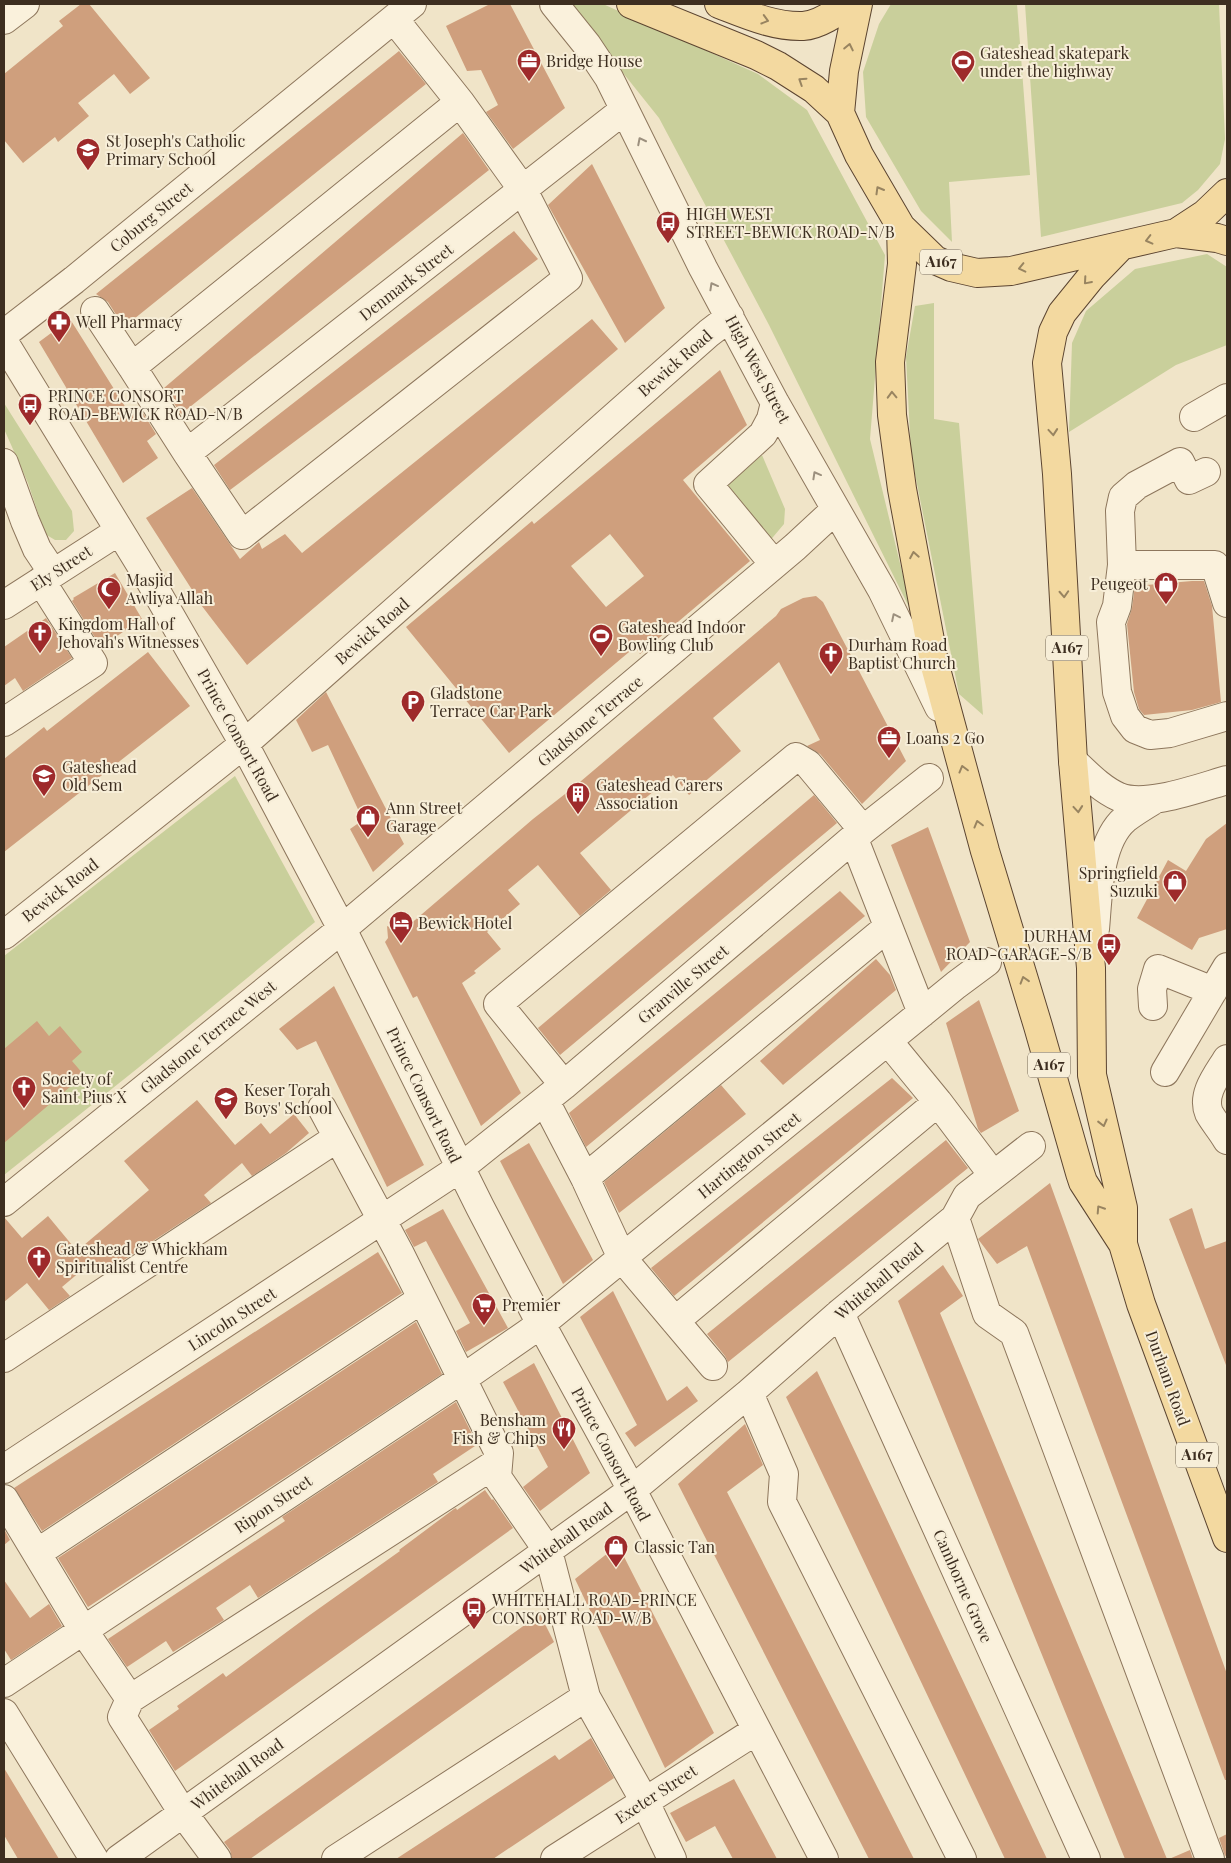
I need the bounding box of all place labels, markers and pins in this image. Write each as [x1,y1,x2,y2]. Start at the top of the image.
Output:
place label: Gateshead skatepark under the highway [980,42,1129,81]
office icon: Bridge House [516,48,542,82]
sports icon: Gateshead skatepark under the highway [950,49,976,83]
place label: Bridge House [546,50,643,71]
place label: St Joseph's Catholic Primary School [106,130,245,169]
school or university icon: St Joseph's Catholic Primary School [75,137,101,171]
place label: HIGH WEST STREET-BEWICK ROAD-N/B [686,203,895,242]
bus stop icon: HIGH WEST STREET-BEWICK ROAD-N/B [655,210,681,244]
pharmacy icon: Well Pharmacy [46,309,72,343]
place label: Well Pharmacy [75,311,182,332]
place label: PRINCE CONSORT ROAD-BEWICK ROAD-N/B [48,385,243,424]
bus stop icon: PRINCE CONSORT ROAD-BEWICK ROAD-N/B [17,392,43,426]
place label: Masjid Awliya Allah [125,569,214,608]
shop icon: Peugeot [1153,571,1179,605]
place label: Peugeot [1091,573,1148,594]
mosque icon: Masjid Awliya Allah [96,576,122,610]
place label: Kingdom Hall of Jehovah's Witnesses [57,613,199,652]
place label: Gateshead Indoor Bowling Club [618,616,746,655]
church icon: Kingdom Hall of Jehovah's Witnesses [27,620,53,654]
sports icon: Gateshead Indoor Bowling Club [588,623,614,657]
place label: Durham Road Baptist Church [848,634,956,673]
church icon: Durham Road Baptist Church [818,641,844,675]
place label: Gladstone Terrace Car Park [430,682,552,721]
parking icon: Gladstone Terrace Car Park [400,689,426,723]
office icon: Loans 2 Go [876,725,902,759]
place label: Loans 2 Go [906,727,985,748]
place label: Gateshead Old Sem [62,756,137,795]
school or university icon: Gateshead Old Sem [31,763,57,797]
place label: Gateshead Carers Association [595,774,723,813]
building icon: Gateshead Carers Association [565,781,591,815]
place label: Ann Street Garage [385,797,462,836]
shop icon: Ann Street Garage [355,804,381,838]
place label: Springfield Suzuki [1079,862,1158,901]
shop icon: Springfield Suzuki [1162,869,1188,903]
hotel icon: Bewick Hotel [388,910,414,944]
place label: Bewick Hotel [418,912,513,933]
place label: DURHAM ROAD-GARAGE-S/B [946,925,1092,964]
bus stop icon: DURHAM ROAD-GARAGE-S/B [1096,932,1122,966]
place label: Society of Saint Pius X [42,1068,127,1107]
church icon: Society of Saint Pius X [11,1075,37,1109]
place label: Keser Torah Boys' School [244,1079,333,1118]
school or university icon: Keser Torah Boys' School [213,1086,239,1120]
place label: Gateshead & Whickham Spiritualist Centre [56,1238,228,1277]
church icon: Gateshead & Whickham Spiritualist Centre [26,1245,52,1279]
supermarket icon: Premier [471,1292,497,1326]
place label: Premier [502,1294,560,1315]
place label: Bensham Fish & Chips [453,1409,546,1448]
restaurant icon: Bensham Fish & Chips [551,1416,577,1450]
shop icon: Classic Tan [603,1534,629,1568]
place label: Classic Tan [634,1536,716,1557]
place label: WHITEHALL ROAD-PRINCE CONSORT ROAD-W/B [491,1589,697,1628]
bus stop icon: WHITEHALL ROAD-PRINCE CONSORT ROAD-W/B [461,1596,487,1630]

